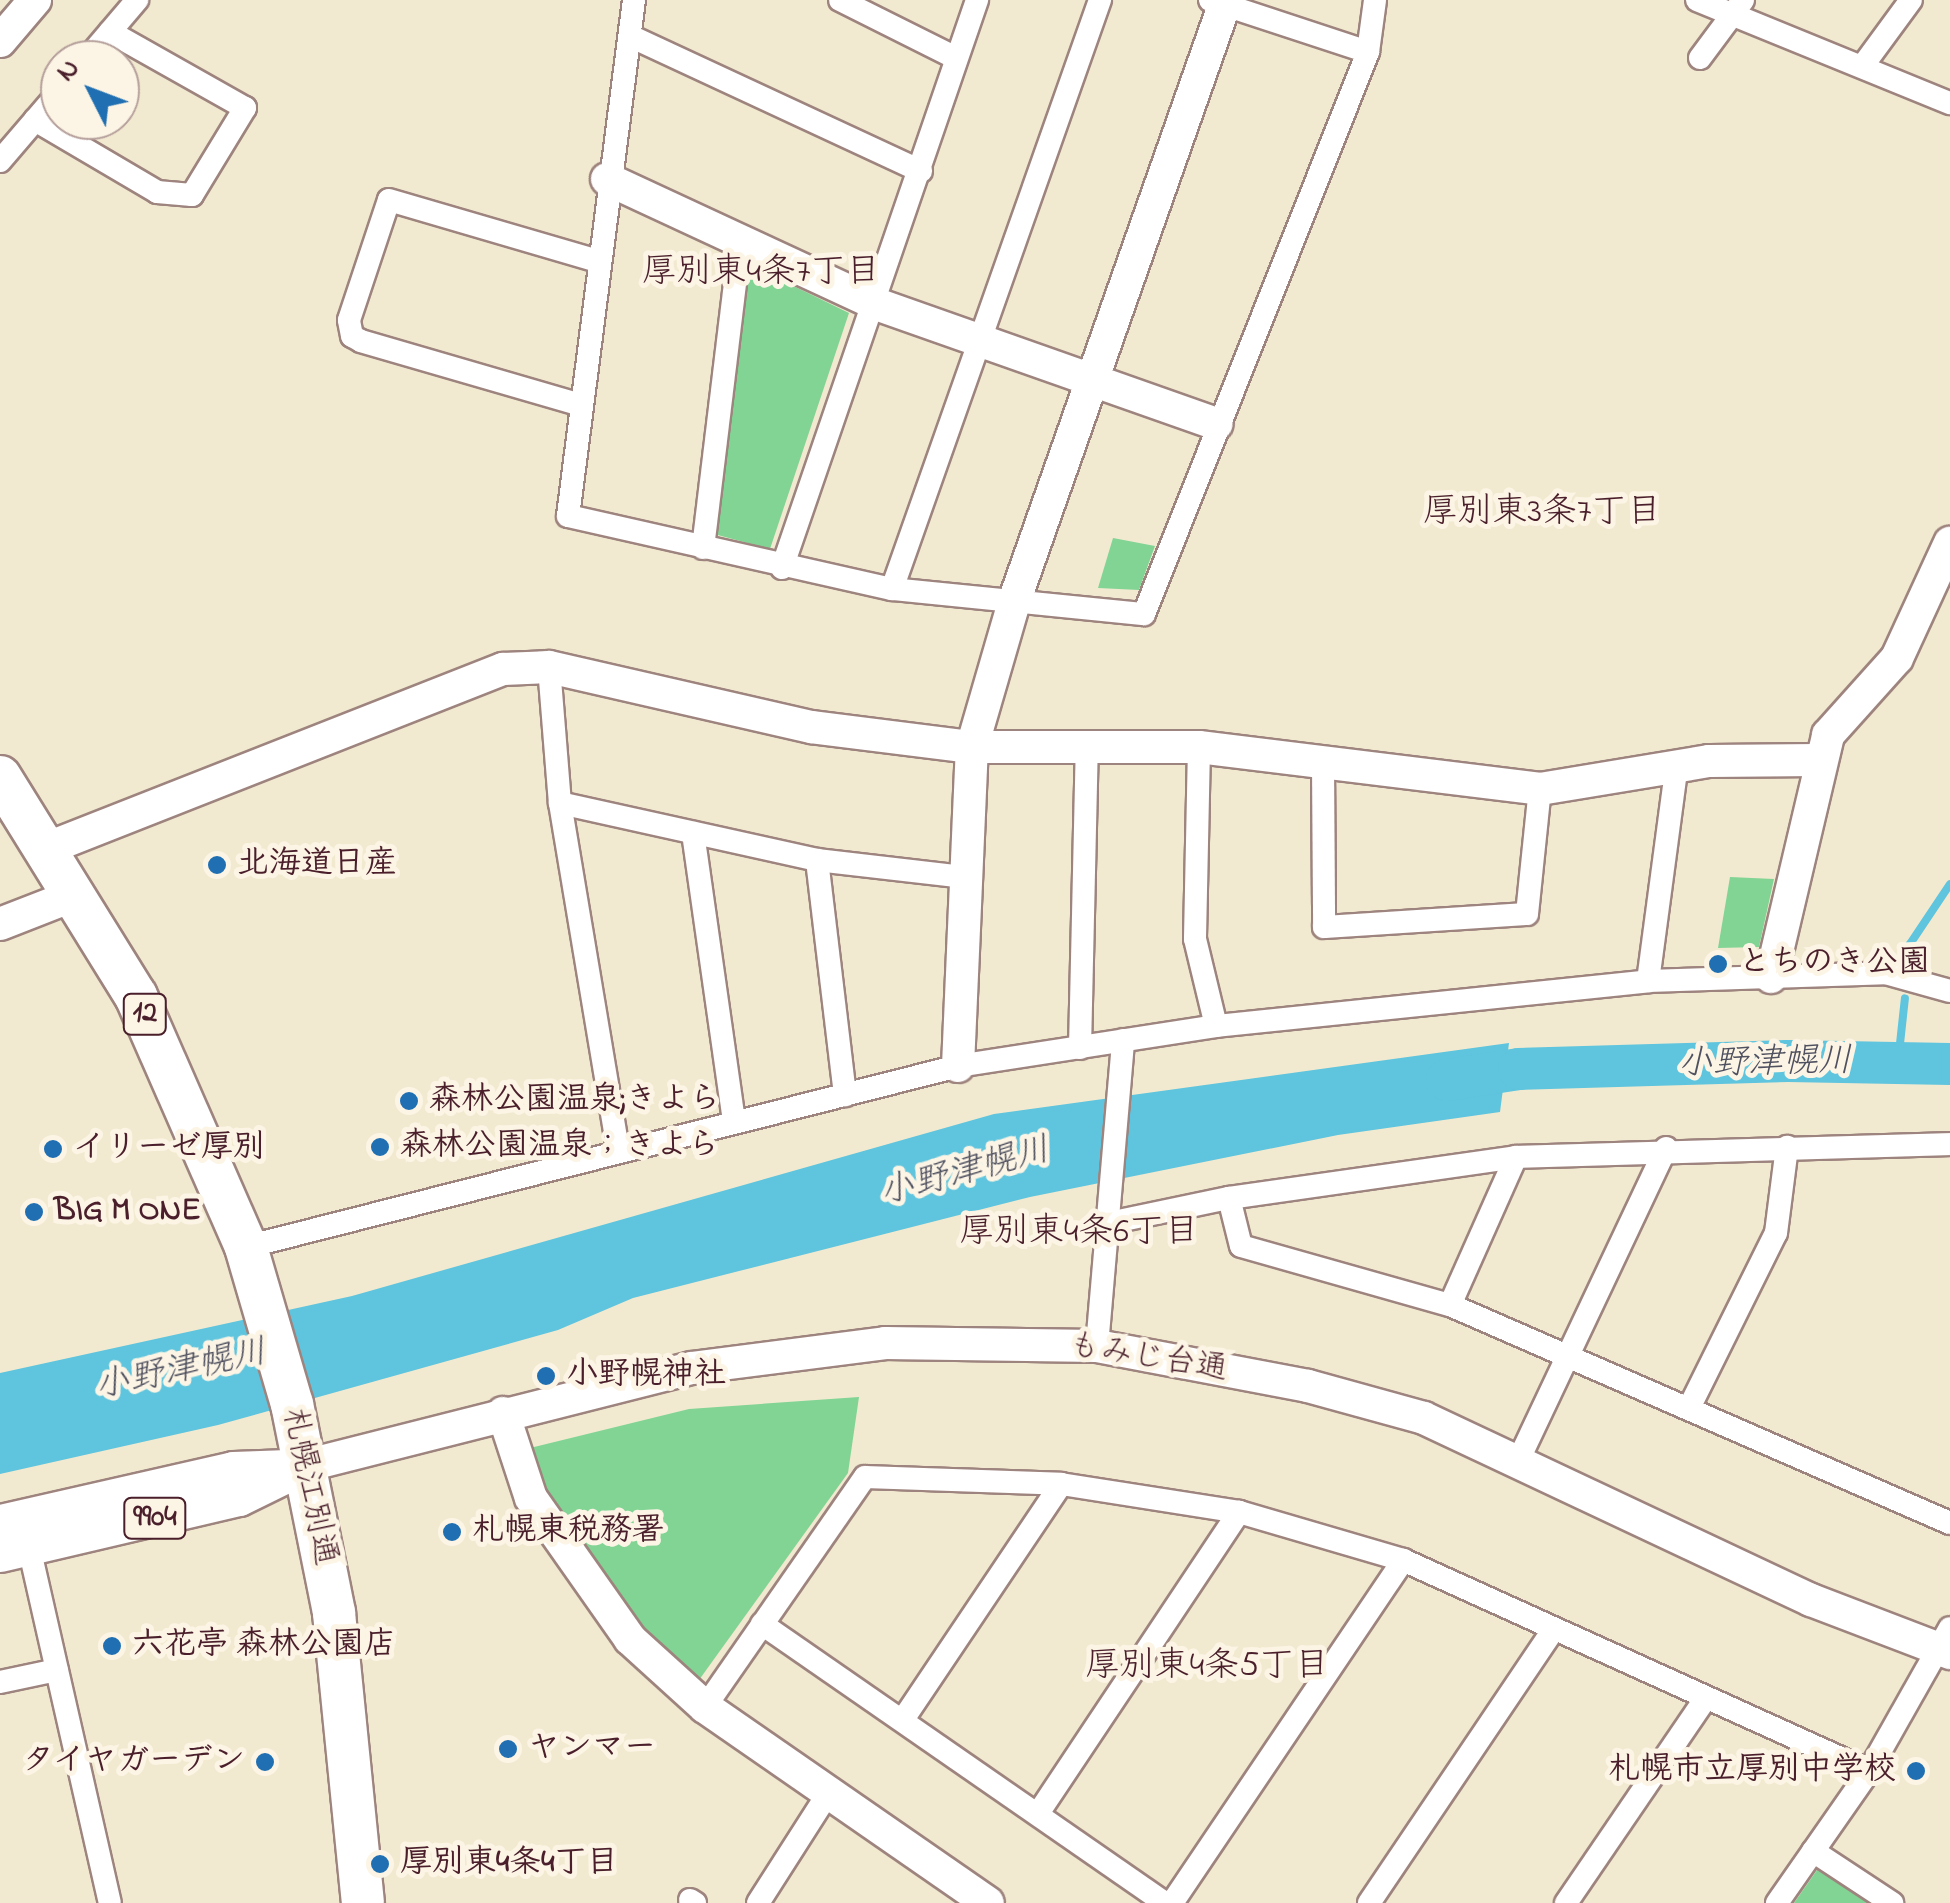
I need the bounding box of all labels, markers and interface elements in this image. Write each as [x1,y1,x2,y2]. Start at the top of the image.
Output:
north arrow [40,40,140,140]
text: N [47,50,90,92]
district label: 厚別東4条7丁目 [642,252,880,294]
district label: 厚別東3条7丁目 [1423,492,1661,534]
place label: 北海道日産 [237,846,397,884]
marker: 北海道日産 [206,854,228,876]
place label: とちのき公園 [1738,945,1930,983]
marker: とちのき公園 [1707,953,1729,975]
road number: 12 [122,989,168,1039]
water label: 小野津幌川 [1677,1041,1853,1087]
place label: 森林公園温泉;きよら [429,1082,721,1120]
marker: 森林公園温泉;きよら [398,1090,420,1112]
place label: 森林公園温泉；きよら [400,1128,720,1166]
place label: イリーゼ厚別 [73,1130,265,1168]
water label: 小野津幌川 [875,1130,1055,1216]
marker: 森林公園温泉；きよら [369,1136,391,1158]
marker: イリーゼ厚別 [42,1138,64,1160]
place label: BIG M ONE [54,1193,201,1231]
marker: BIG M ONE [23,1201,45,1223]
district label: 厚別東4条6丁目 [959,1212,1199,1254]
street label: もみじ台通 [1066,1328,1230,1390]
water label: 小野津幌川 [91,1332,271,1410]
place label: 小野幌神社 [566,1357,726,1395]
marker: 小野幌神社 [535,1365,557,1387]
street label: 札幌江別通 [273,1405,343,1569]
road number: 9904 [122,1493,188,1543]
place label: 札幌東税務署 [472,1513,664,1551]
marker: 札幌東税務署 [441,1521,463,1543]
place label: 六花亭 森林公園店 [132,1627,396,1665]
marker: 六花亭 森林公園店 [101,1635,123,1657]
district label: 厚別東4条5丁目 [1085,1646,1329,1688]
place label: ヤンマー [528,1730,656,1768]
marker: ヤンマー [497,1738,519,1760]
place label: タイヤガーデン [21,1743,245,1781]
marker: タイヤガーデン [254,1751,276,1773]
place label: 札幌市立厚別中学校 [1608,1752,1896,1790]
marker: 札幌市立厚別中学校 [1905,1760,1927,1782]
place label: 厚別東4条4丁目 [400,1845,618,1883]
marker: 厚別東4条4丁目 [369,1853,391,1875]

